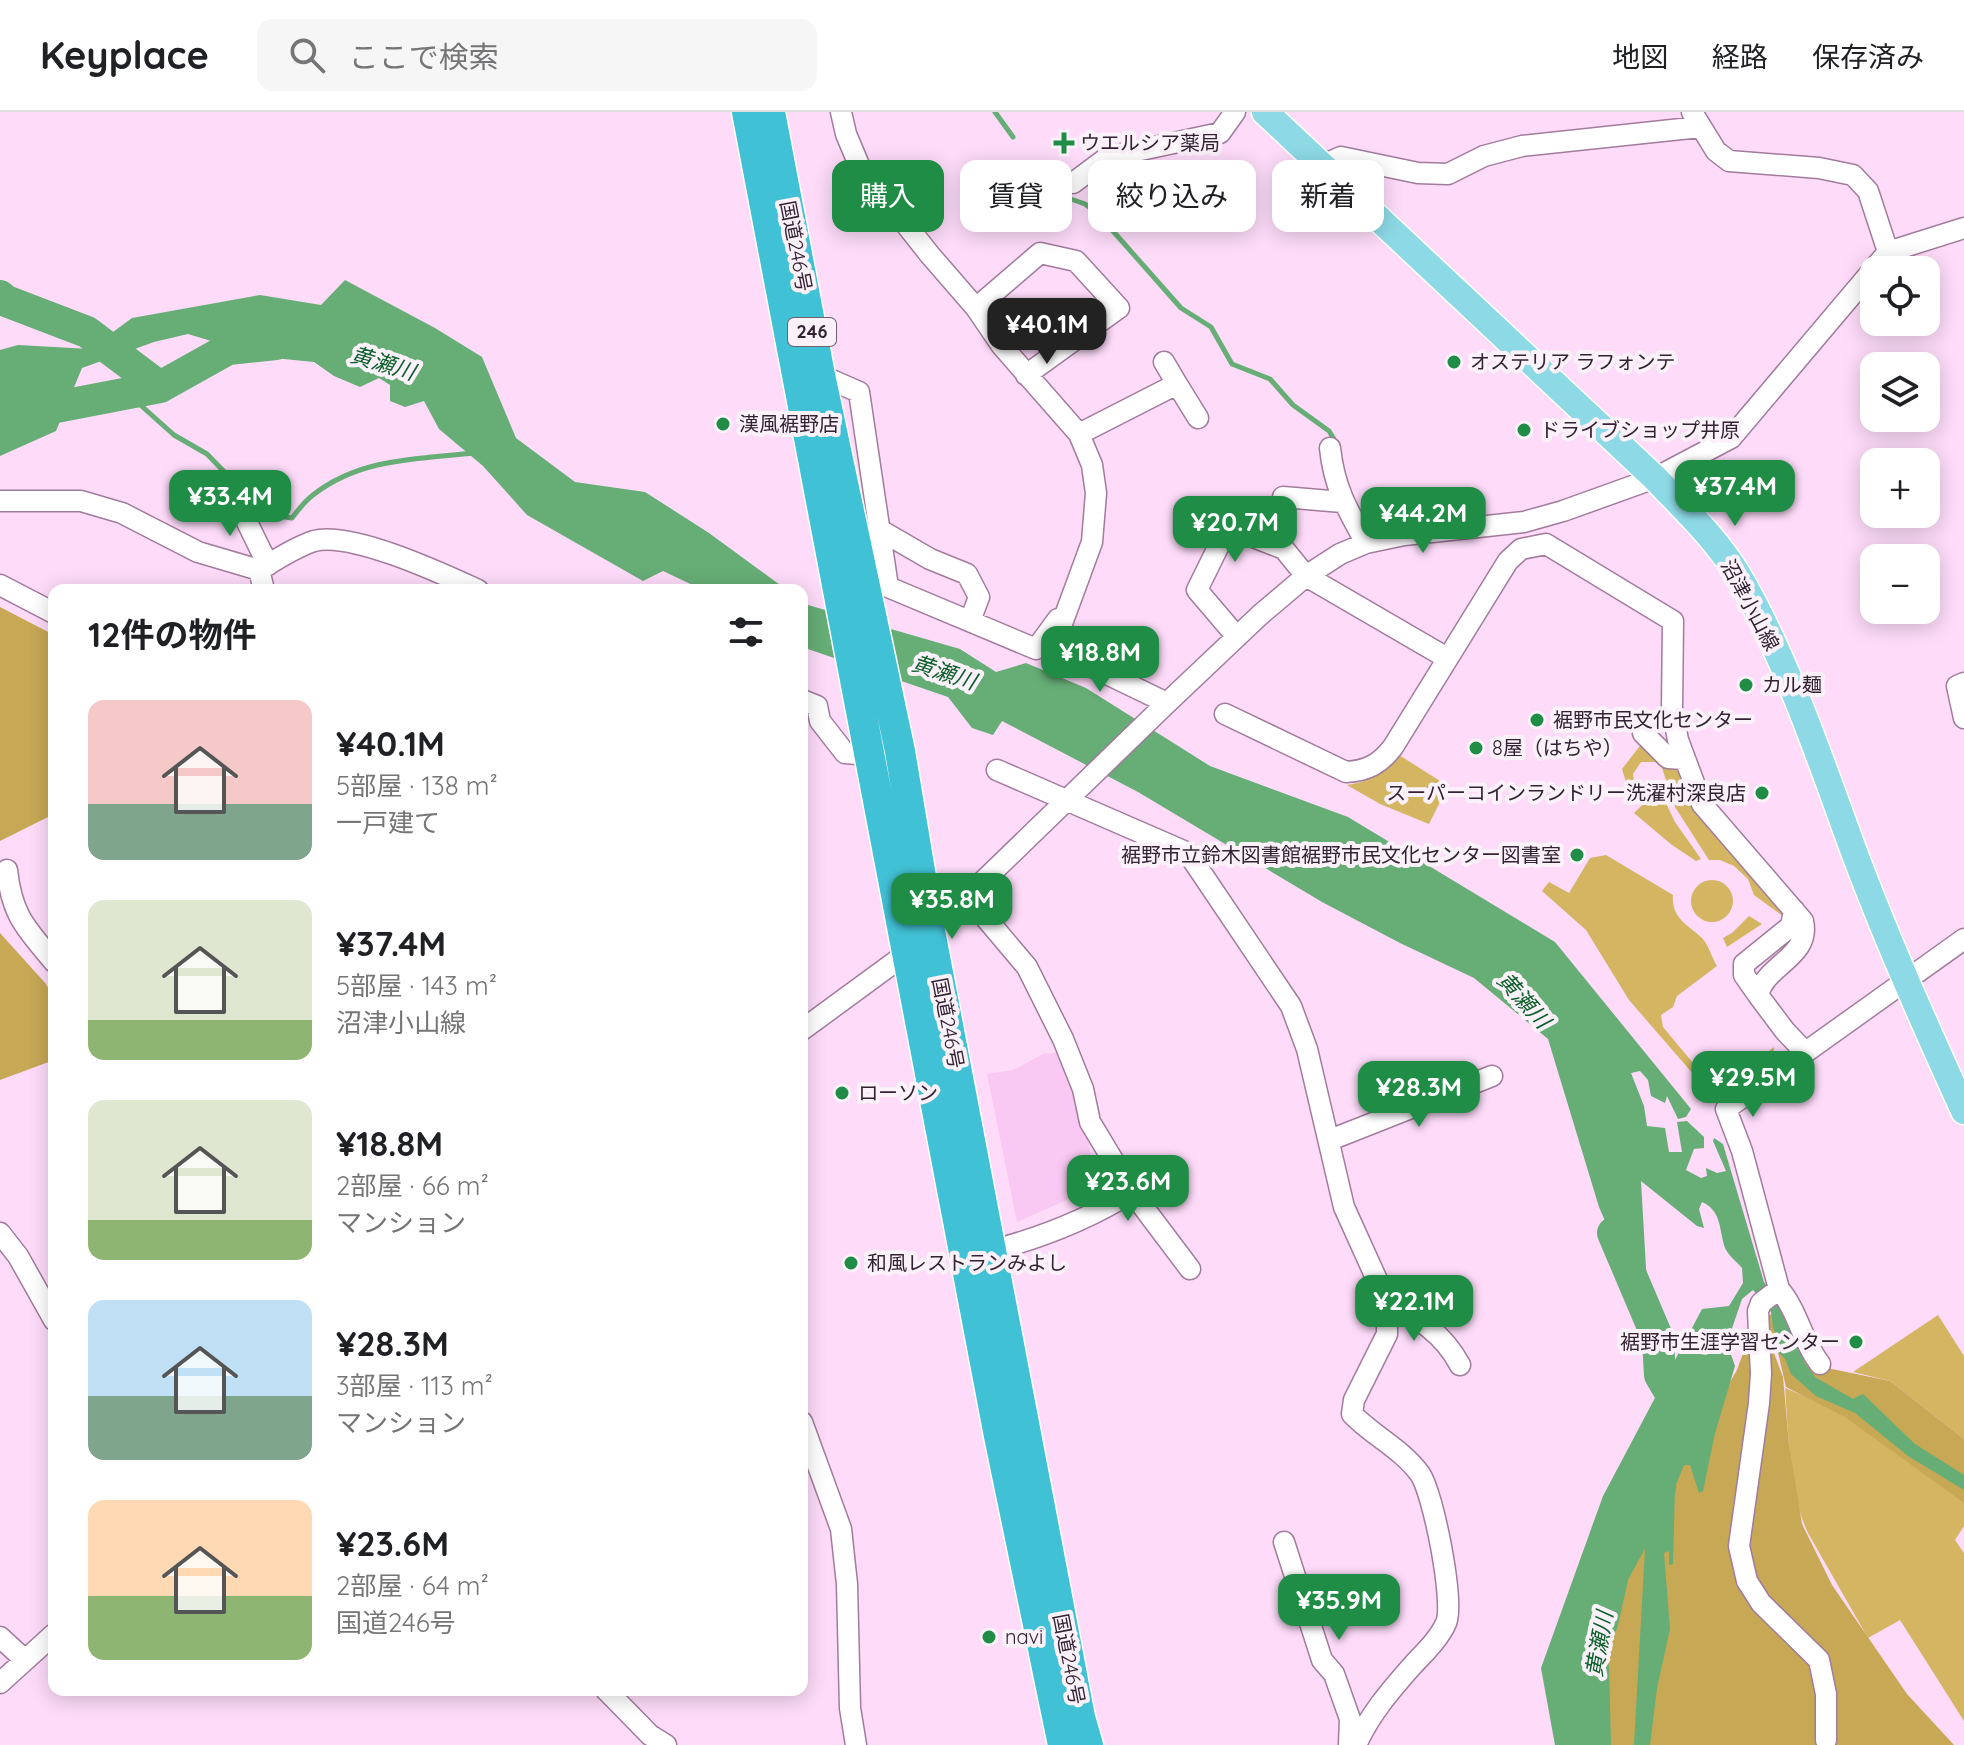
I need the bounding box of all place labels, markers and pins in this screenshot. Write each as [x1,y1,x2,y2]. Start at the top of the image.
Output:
place label: ウエルシア薬局 [1080,130,1220,155]
marker: ウエルシア薬局 [1055,134,1073,152]
pin: ¥40.1M [982,298,1112,366]
place label: オステリア ラフォンテ [1470,349,1675,374]
marker: オステリア ラフォンテ [1445,353,1463,371]
place label: 漢風裾野店 [739,411,839,436]
marker: 漢風裾野店 [714,415,732,433]
place label: ドライブショップ井原 [1540,417,1740,442]
marker: ドライブショップ井原 [1515,421,1533,439]
pin: ¥37.4M [1670,460,1800,528]
pin: ¥33.4M [165,470,295,538]
pin: ¥44.2M [1358,487,1488,555]
pin: ¥20.7M [1170,496,1300,564]
pin: ¥18.8M [1035,626,1165,694]
place label: カル麺 [1762,672,1822,697]
marker: カル麺 [1737,676,1755,694]
place label: 裾野市民文化センター [1553,707,1753,732]
marker: 裾野市民文化センター [1528,711,1546,729]
place label: 8屋（はちや） [1492,735,1623,760]
marker: 8屋（はちや） [1467,739,1485,757]
place label: スーパーコインランドリー洗濯村深良店 [1386,780,1746,805]
marker: スーパーコインランドリー洗濯村深良店 [1753,784,1771,802]
place label: 裾野市立鈴木図書館裾野市民文化センター図書室 [1121,842,1561,867]
marker: 裾野市立鈴木図書館裾野市民文化センター図書室 [1568,846,1586,864]
pin: ¥35.8M [887,873,1017,941]
pin: ¥29.5M [1688,1051,1818,1119]
pin: ¥28.3M [1354,1061,1484,1129]
place label: ローソン [858,1080,938,1105]
marker: ローソン [833,1084,851,1102]
pin: ¥23.6M [1063,1155,1193,1223]
place label: 和風レストランみよし [867,1250,1067,1275]
marker: 和風レストランみよし [842,1254,860,1272]
pin: ¥22.1M [1349,1275,1479,1343]
place label: 裾野市生涯学習センター [1620,1329,1840,1354]
marker: 裾野市生涯学習センター [1847,1333,1865,1351]
pin: ¥35.9M [1274,1574,1404,1642]
place label: navi [1005,1624,1043,1649]
marker: navi [980,1628,998,1646]

